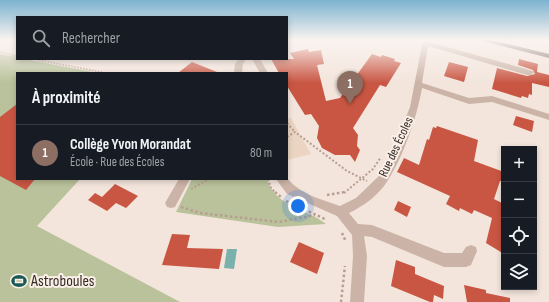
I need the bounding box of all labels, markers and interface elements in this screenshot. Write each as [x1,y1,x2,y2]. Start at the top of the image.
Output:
search box [16,16,288,60]
icon: search [30,27,52,49]
text: Rechercher [62,29,120,48]
pin: 1 [337,71,363,104]
text: À proximité [32,88,100,108]
street label: Rue des Écoles [375,114,417,179]
text: Collège Yvon Morandat [70,135,191,154]
text: 1 [42,145,48,161]
text: 80 m [250,145,272,161]
map controls [501,146,537,290]
button: + [501,146,537,182]
text: École · Rue des Écoles [70,154,164,170]
button: − [501,182,537,218]
your location [288,196,308,216]
button: locate [501,218,537,254]
button: layers [501,254,537,290]
sports icon: Astroboules [10,272,28,290]
place label: Astroboules [30,272,95,291]

